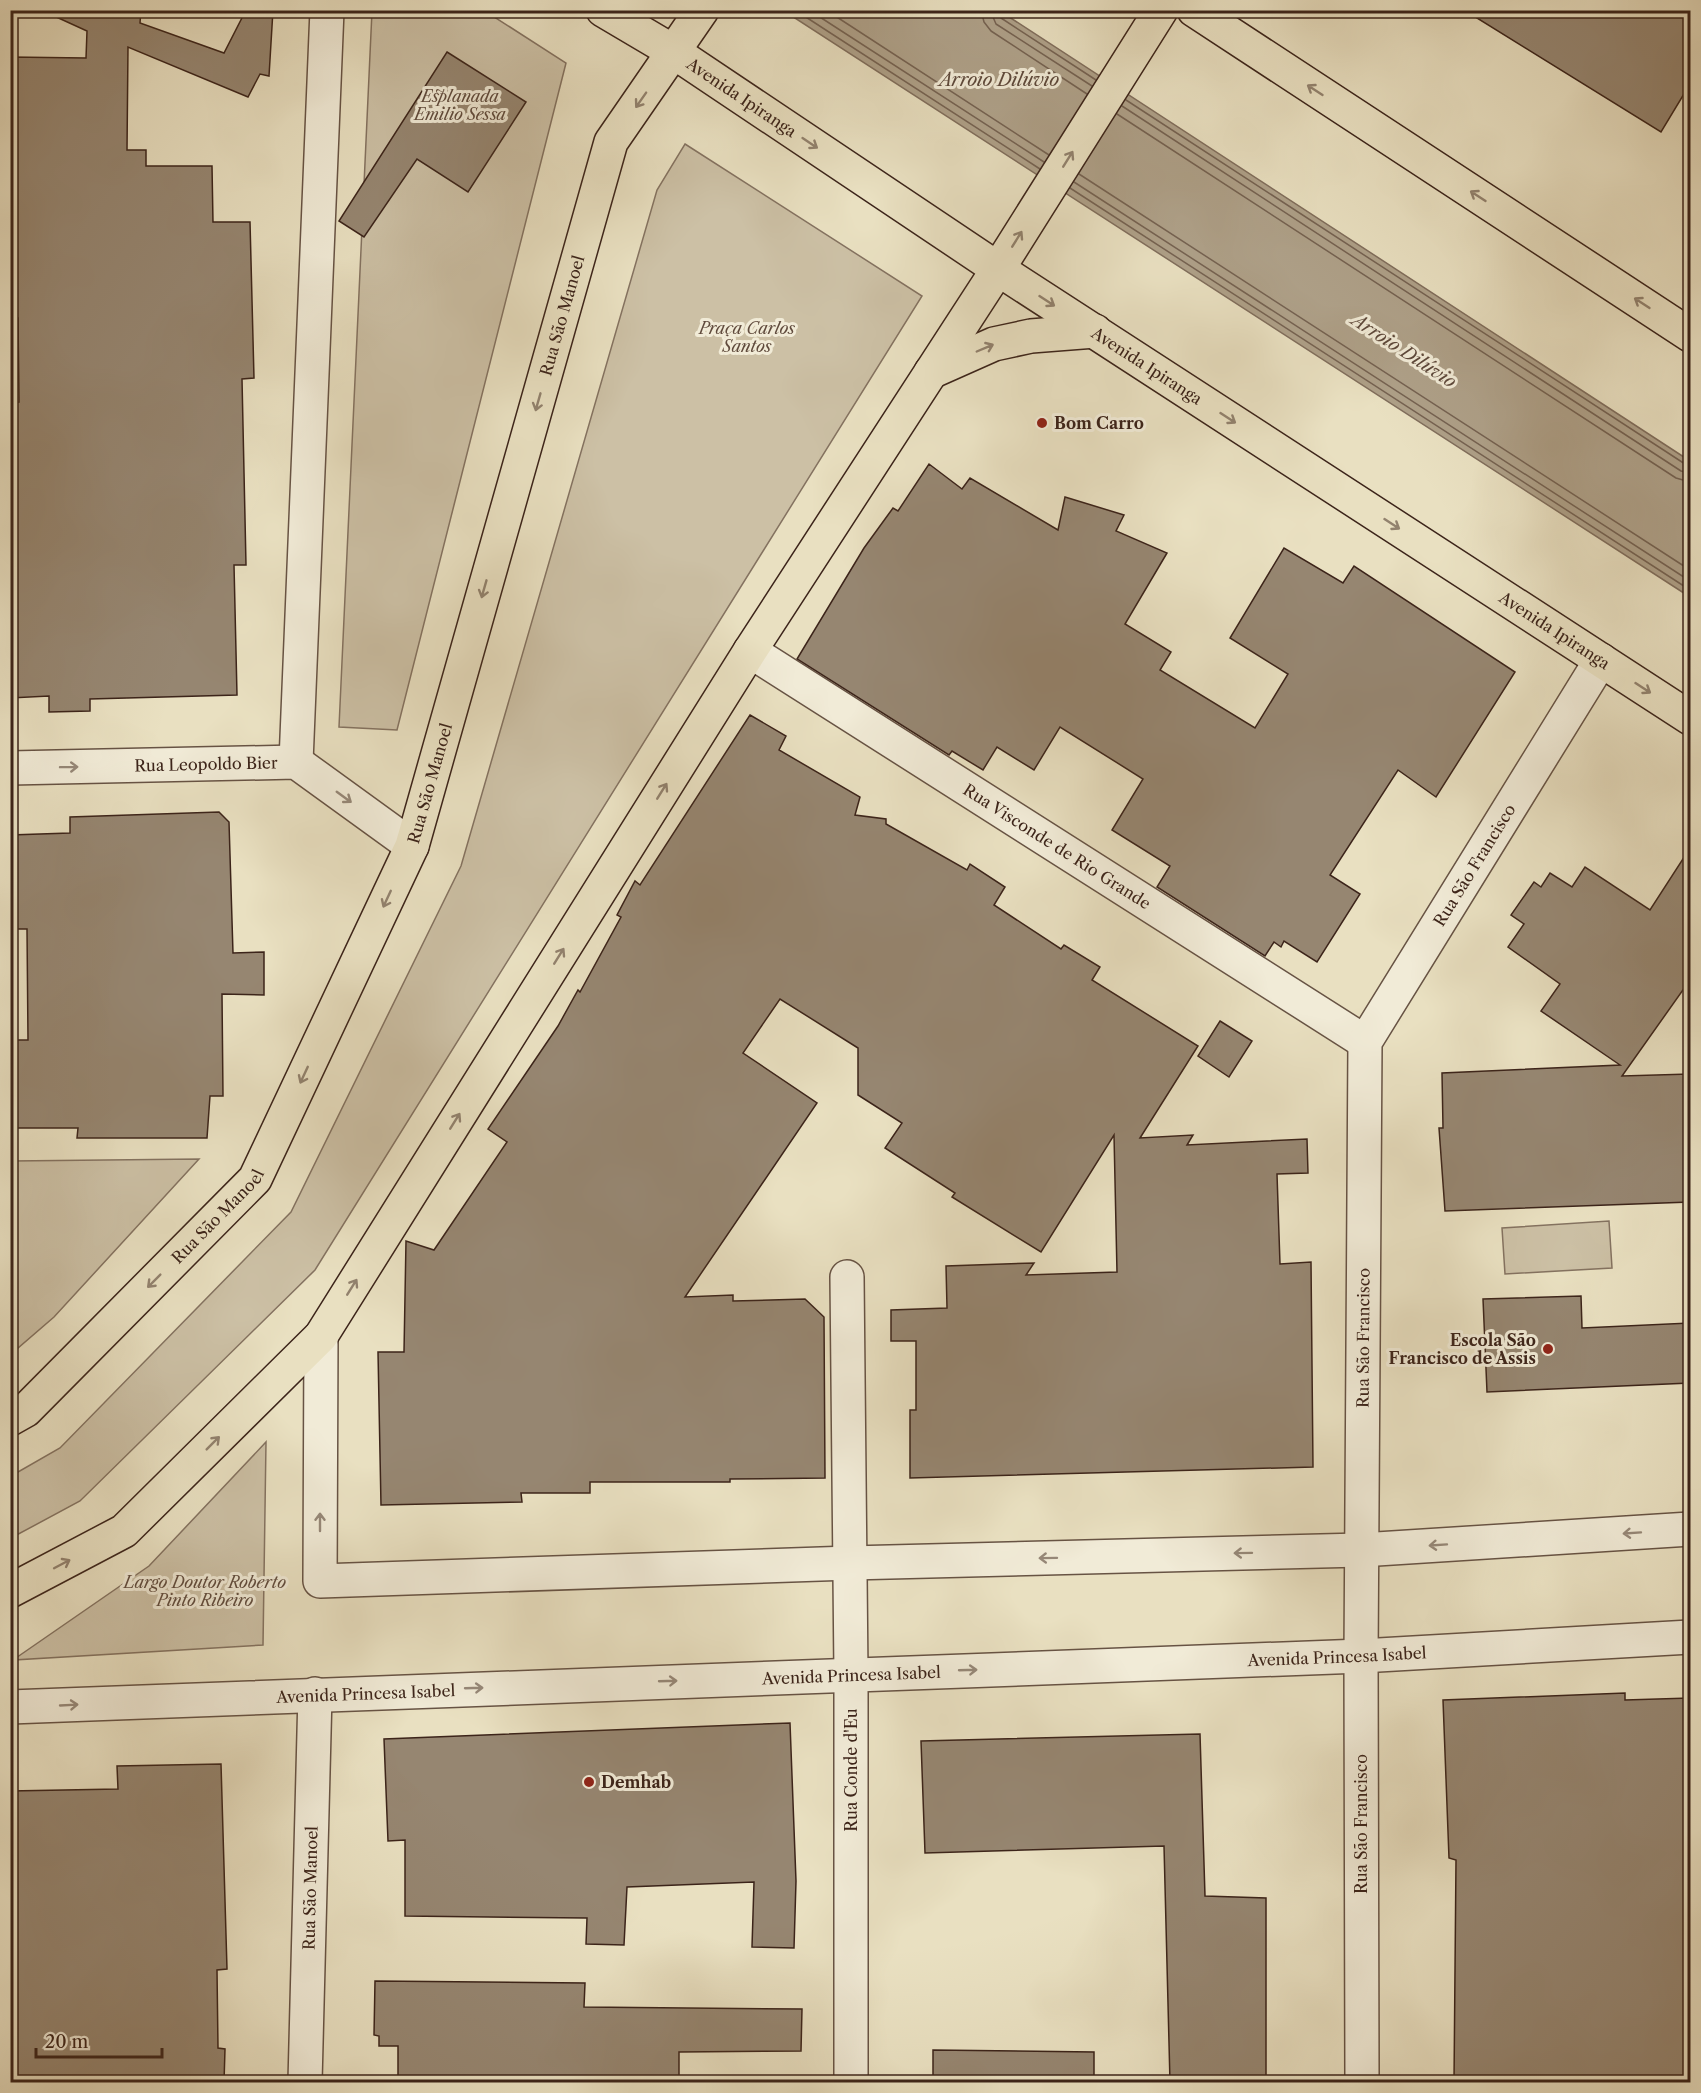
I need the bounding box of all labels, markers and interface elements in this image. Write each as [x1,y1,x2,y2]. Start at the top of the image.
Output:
street label: Avenida Ipiranga [682,53,801,142]
water label: Arroio Dilúvio [936,69,1059,91]
one-way arrow [1307,83,1324,95]
park label: Esplanada Emilio Sessa [412,86,506,124]
one-way arrow [635,91,647,108]
one-way arrow [801,137,818,149]
one-way arrow [1061,150,1074,167]
one-way arrow [1470,190,1487,202]
one-way arrow [1011,231,1023,247]
street label: Rua São Manoel [535,253,589,378]
one-way arrow [1038,295,1055,307]
one-way arrow [1634,297,1650,309]
water label: Arroio Dilúvio [1345,307,1460,393]
park label: Praça Carlos Santos [697,318,795,356]
street label: Avenida Ipiranga [1087,322,1206,409]
one-way arrow [976,342,994,353]
one-way arrow [531,392,543,411]
one-way arrow [1220,412,1236,424]
place label: Bom Carro [1054,413,1144,433]
marker: Bom Carro [1035,416,1049,430]
one-way arrow [1383,518,1400,530]
one-way arrow [478,579,490,598]
street label: Avenida Ipiranga [1495,586,1614,674]
one-way arrow [1635,681,1652,694]
street label: Rua São Manoel [403,721,456,846]
street label: Rua Leopoldo Bier [134,752,278,775]
one-way arrow [58,761,78,773]
street label: Rua Visconde de Rio Grande [960,779,1155,913]
one-way arrow [657,783,669,800]
one-way arrow [335,791,351,803]
street label: Rua São Francisco [1429,800,1520,930]
one-way arrow [380,889,392,907]
one-way arrow [553,948,565,965]
one-way arrow [297,1066,309,1084]
one-way arrow [450,1113,462,1130]
street label: Rua São Manoel [167,1166,268,1268]
street label: Rua São Francisco [1353,1268,1374,1408]
one-way arrow [147,1273,162,1288]
one-way arrow [346,1279,358,1295]
place label: Escola São Francisco de Assis [1388,1330,1536,1368]
marker: Escola São Francisco de Assis [1541,1342,1555,1356]
one-way arrow [206,1436,221,1450]
one-way arrow [314,1513,326,1533]
one-way arrow [1623,1527,1643,1538]
one-way arrow [1428,1540,1448,1551]
one-way arrow [1233,1547,1253,1558]
one-way arrow [1038,1552,1058,1563]
one-way arrow [53,1557,71,1569]
park label: Largo Doutor Roberto Pinto Ribeiro [122,1572,286,1610]
street label: Avenida Princesa Isabel [1246,1642,1427,1670]
street label: Avenida Princesa Isabel [761,1662,941,1689]
one-way arrow [958,1664,978,1675]
one-way arrow [658,1675,678,1686]
street label: Avenida Princesa Isabel [275,1680,456,1707]
one-way arrow [463,1682,483,1693]
one-way arrow [58,1699,78,1710]
street label: Rua Conde d'Eu [841,1708,861,1832]
street label: Rua São Francisco [1351,1754,1371,1894]
place label: Demhab [601,1772,671,1792]
marker: Demhab [582,1775,596,1789]
street label: Rua São Manoel [298,1825,322,1950]
scale bar [36,2021,162,2059]
text: 20 m [45,2031,89,2053]

